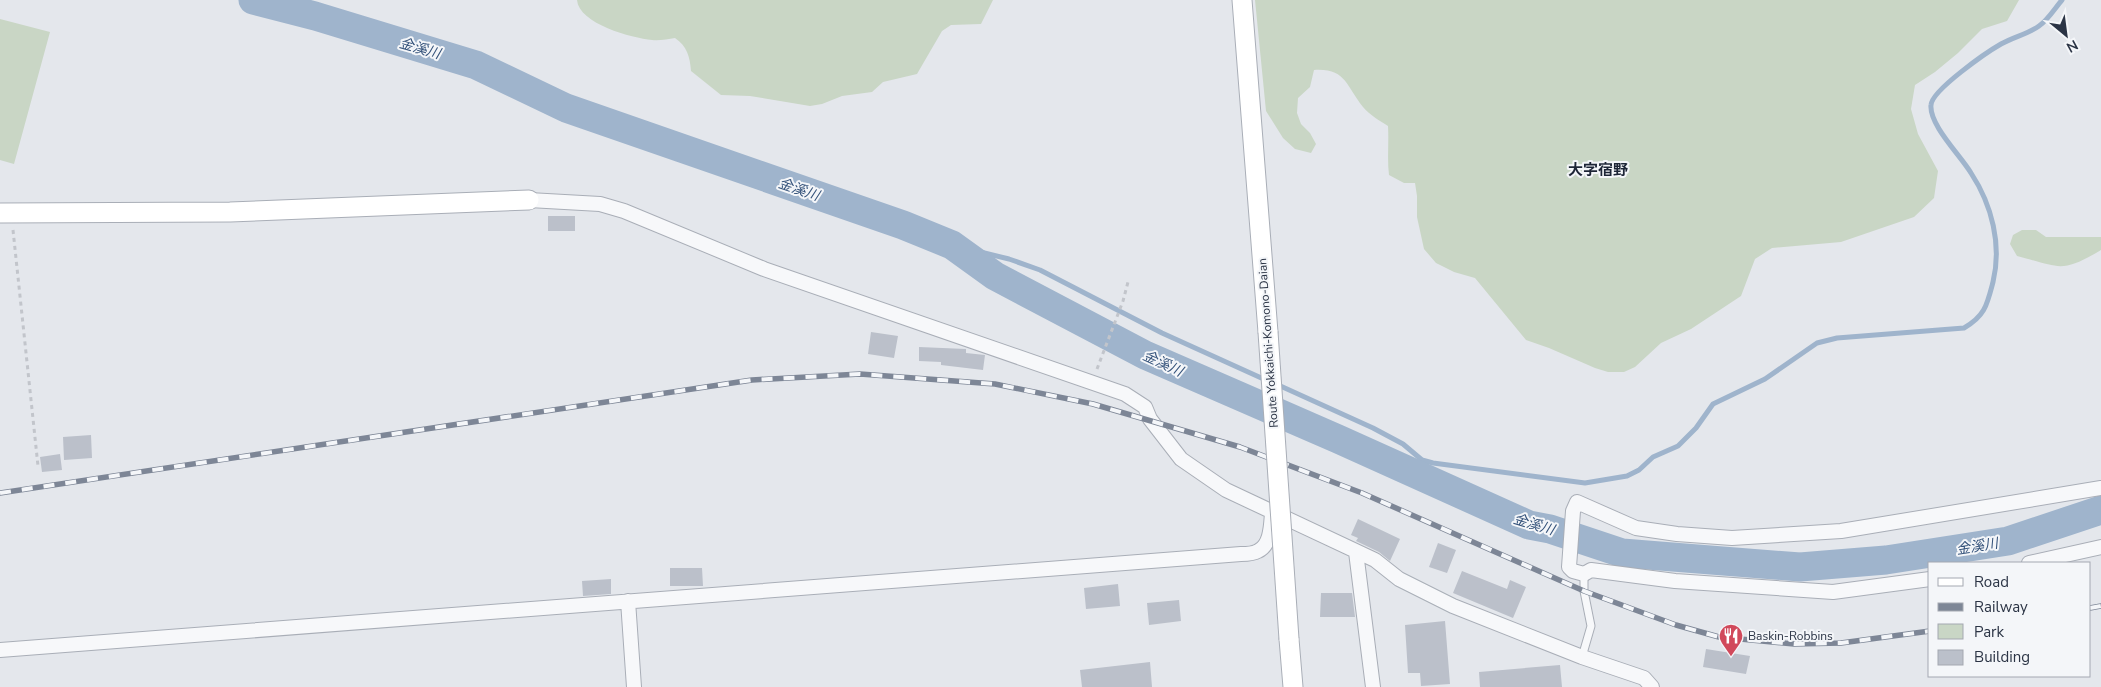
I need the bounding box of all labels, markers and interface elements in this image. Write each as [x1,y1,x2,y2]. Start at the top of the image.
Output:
north arrow [2041,10,2091,60]
water label: 金溪川 [397,34,445,64]
text: N [2063,35,2081,57]
district label: 大字宿野 [1568,160,1628,180]
water label: 金溪川 [776,174,824,206]
street label: Route Yokkaichi-Komono-Daian [1254,258,1282,428]
water label: 金溪川 [1140,346,1188,382]
water label: 金溪川 [1511,509,1559,540]
water label: 金溪川 [1955,534,2001,559]
legend [1928,562,2091,677]
text: Road [1974,572,2009,592]
text: Railway [1974,597,2028,617]
text: Park [1974,622,2004,642]
restaurant icon: Baskin-Robbins [1718,623,1744,657]
place label: Baskin-Robbins [1748,628,1833,644]
text: Building [1974,647,2030,667]

